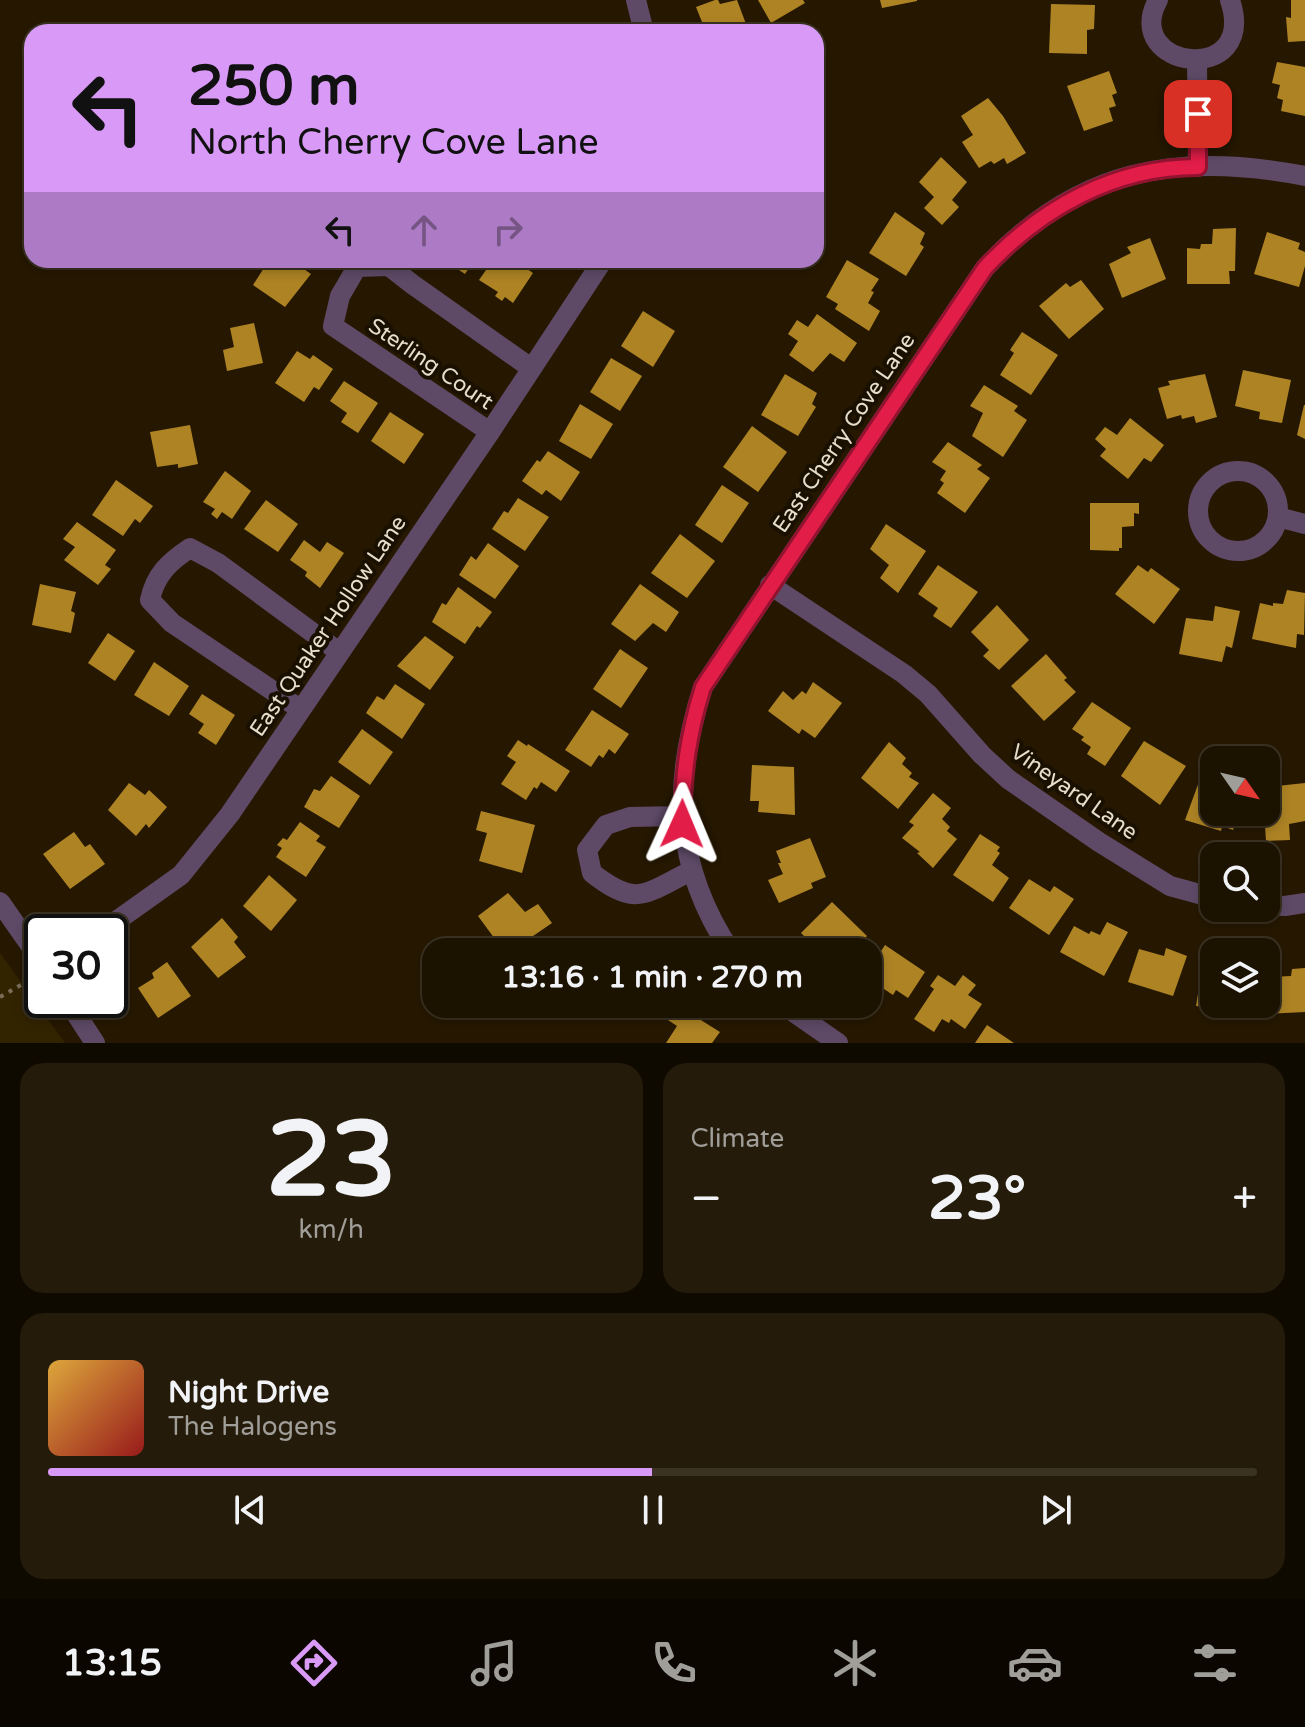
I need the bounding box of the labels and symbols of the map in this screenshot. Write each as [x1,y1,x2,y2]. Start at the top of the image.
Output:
pin [1164,80,1232,148]
street label: Sterling Court [364,313,498,415]
street label: East Cherry Cove Lane [767,328,921,538]
street label: East Quaker Hollow Lane [244,511,412,741]
street label: Vineyard Lane [1006,739,1142,845]
north arrow [1200,746,1280,826]
position arrow [640,782,724,866]
speed limit sign: 30 [24,914,128,1018]

